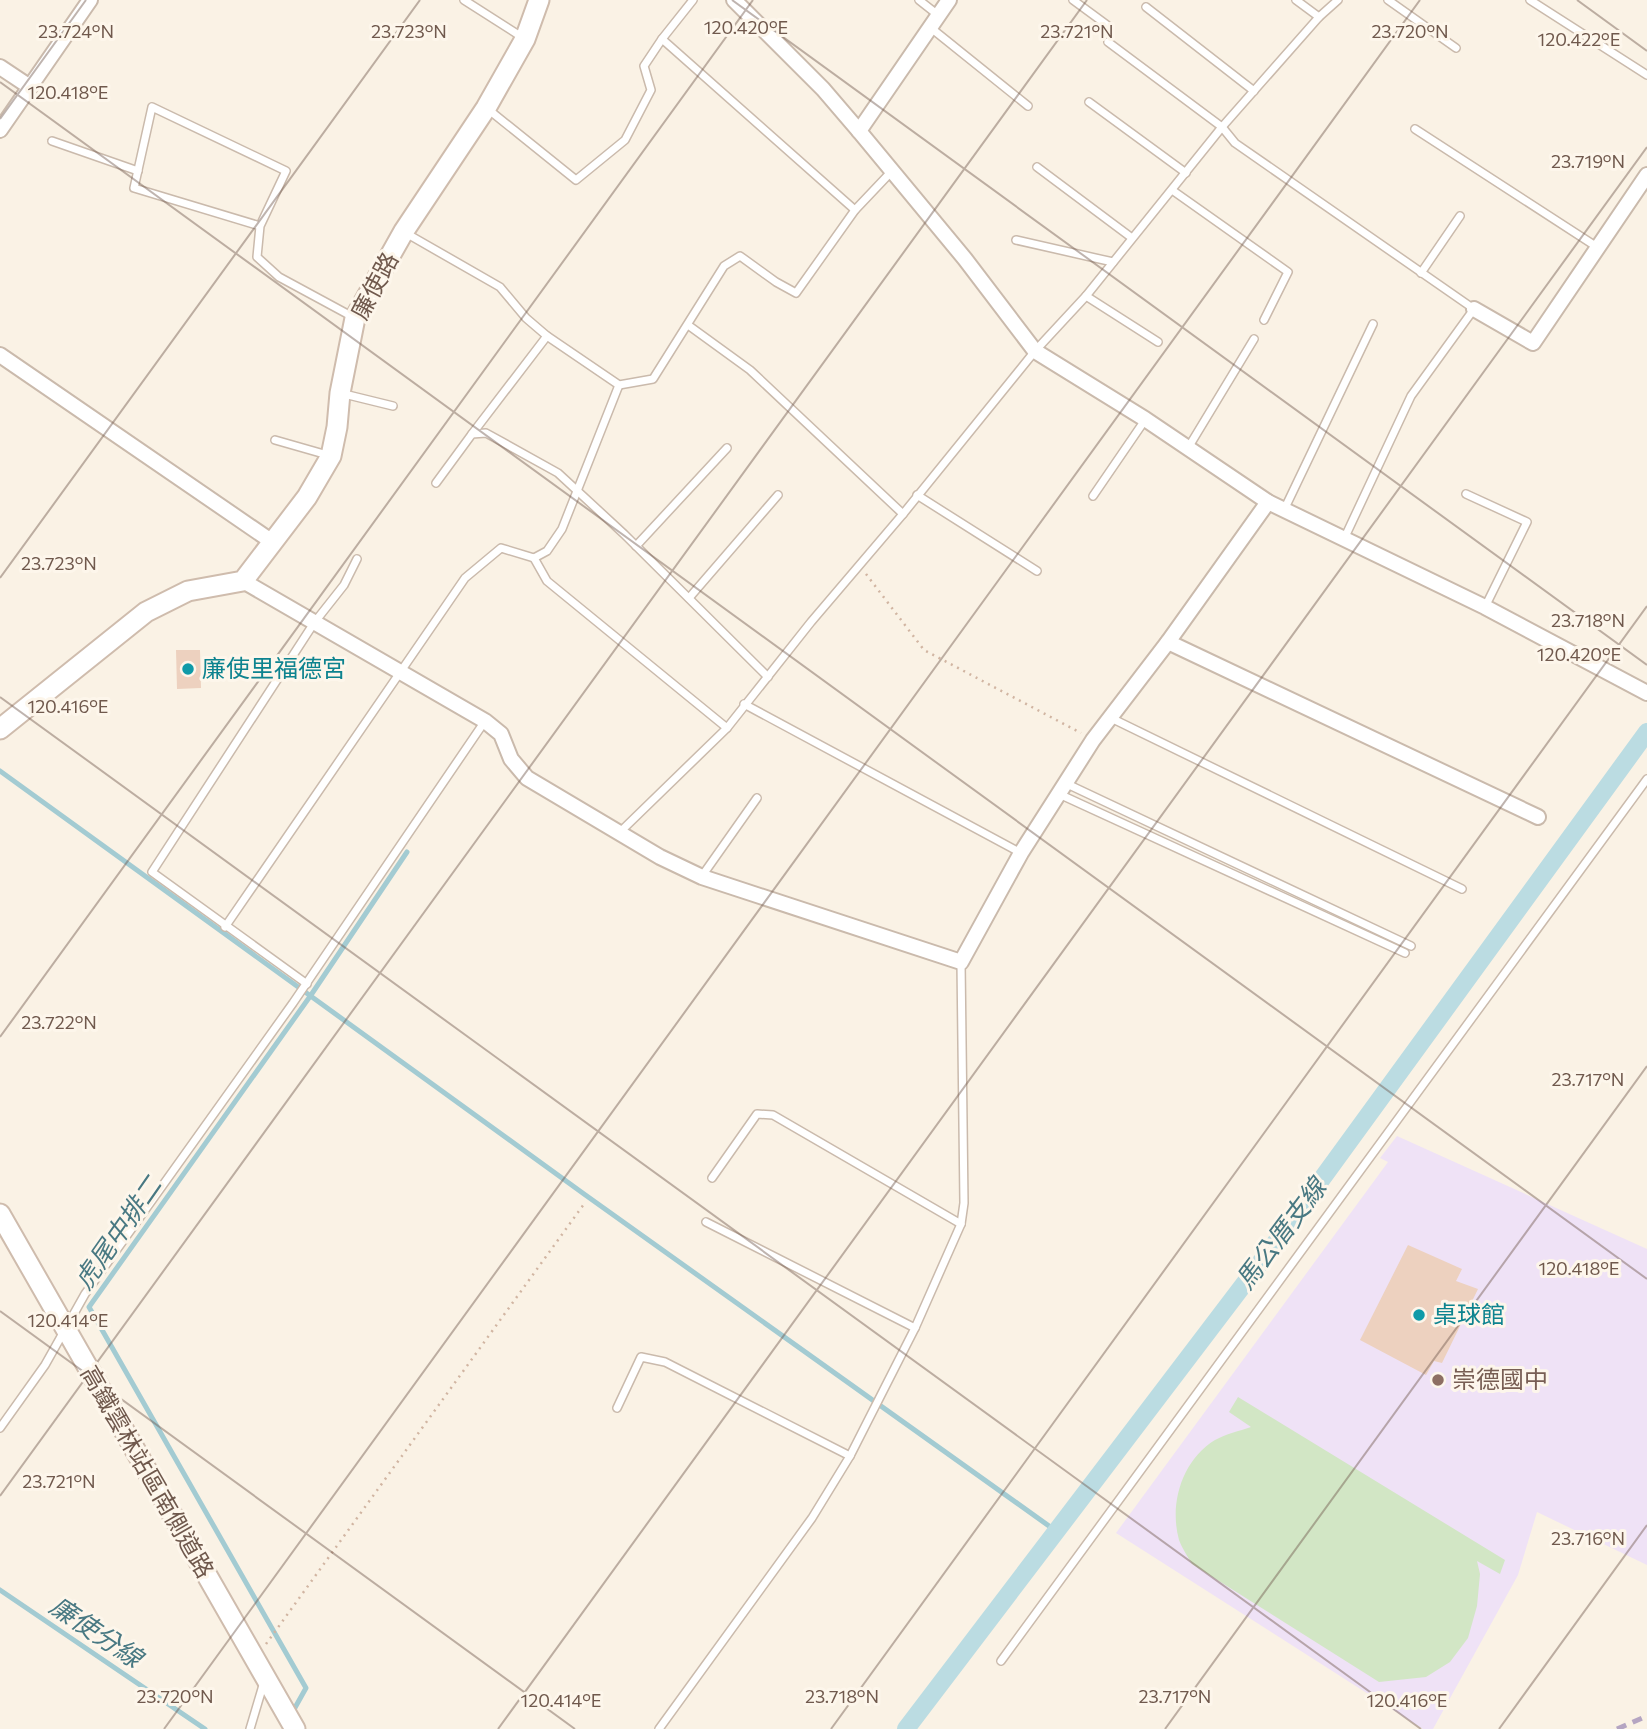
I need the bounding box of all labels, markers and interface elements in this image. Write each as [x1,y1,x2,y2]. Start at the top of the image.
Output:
text: 120.420°E [704,16,788,38]
text: 23.724°N [38,20,114,42]
text: 23.723°N [371,20,447,42]
text: 23.721°N [1040,20,1114,42]
text: 23.720°N [1371,20,1449,42]
text: 120.422°E [1538,28,1620,50]
text: 120.418°E [27,81,109,103]
text: 23.719°N [1551,150,1625,172]
street label: 廉使路 [344,247,403,324]
text: 23.723°N [21,552,97,574]
text: 23.718°N [1551,609,1625,631]
text: 120.420°E [1537,643,1621,665]
place label: 廉使里福德宮 [202,653,346,682]
marker: 廉使里福德宮 [180,661,196,677]
text: 120.416°E [27,695,109,717]
text: 23.722°N [21,1011,97,1033]
text: 23.717°N [1552,1068,1624,1090]
water label: 虎尾中排二 [67,1169,167,1294]
water label: 馬公厝支線 [1228,1169,1333,1294]
text: 120.418°E [1538,1257,1620,1279]
place label: 桌球館 [1433,1299,1505,1328]
marker: 桌球館 [1411,1307,1427,1323]
text: 120.414°E [28,1309,108,1331]
street label: 高鐵雲林站區南側道路 [76,1360,221,1582]
place label: 崇德國中 [1452,1364,1548,1393]
marker: 崇德國中 [1430,1372,1446,1388]
text: 23.721°N [22,1470,96,1492]
text: 23.716°N [1551,1527,1625,1549]
water label: 廉使分線 [45,1589,151,1674]
text: 23.720°N [136,1685,214,1707]
text: 23.718°N [805,1685,879,1707]
text: 23.717°N [1139,1685,1211,1707]
text: 120.414°E [521,1689,601,1711]
text: 120.416°E [1366,1689,1448,1711]

